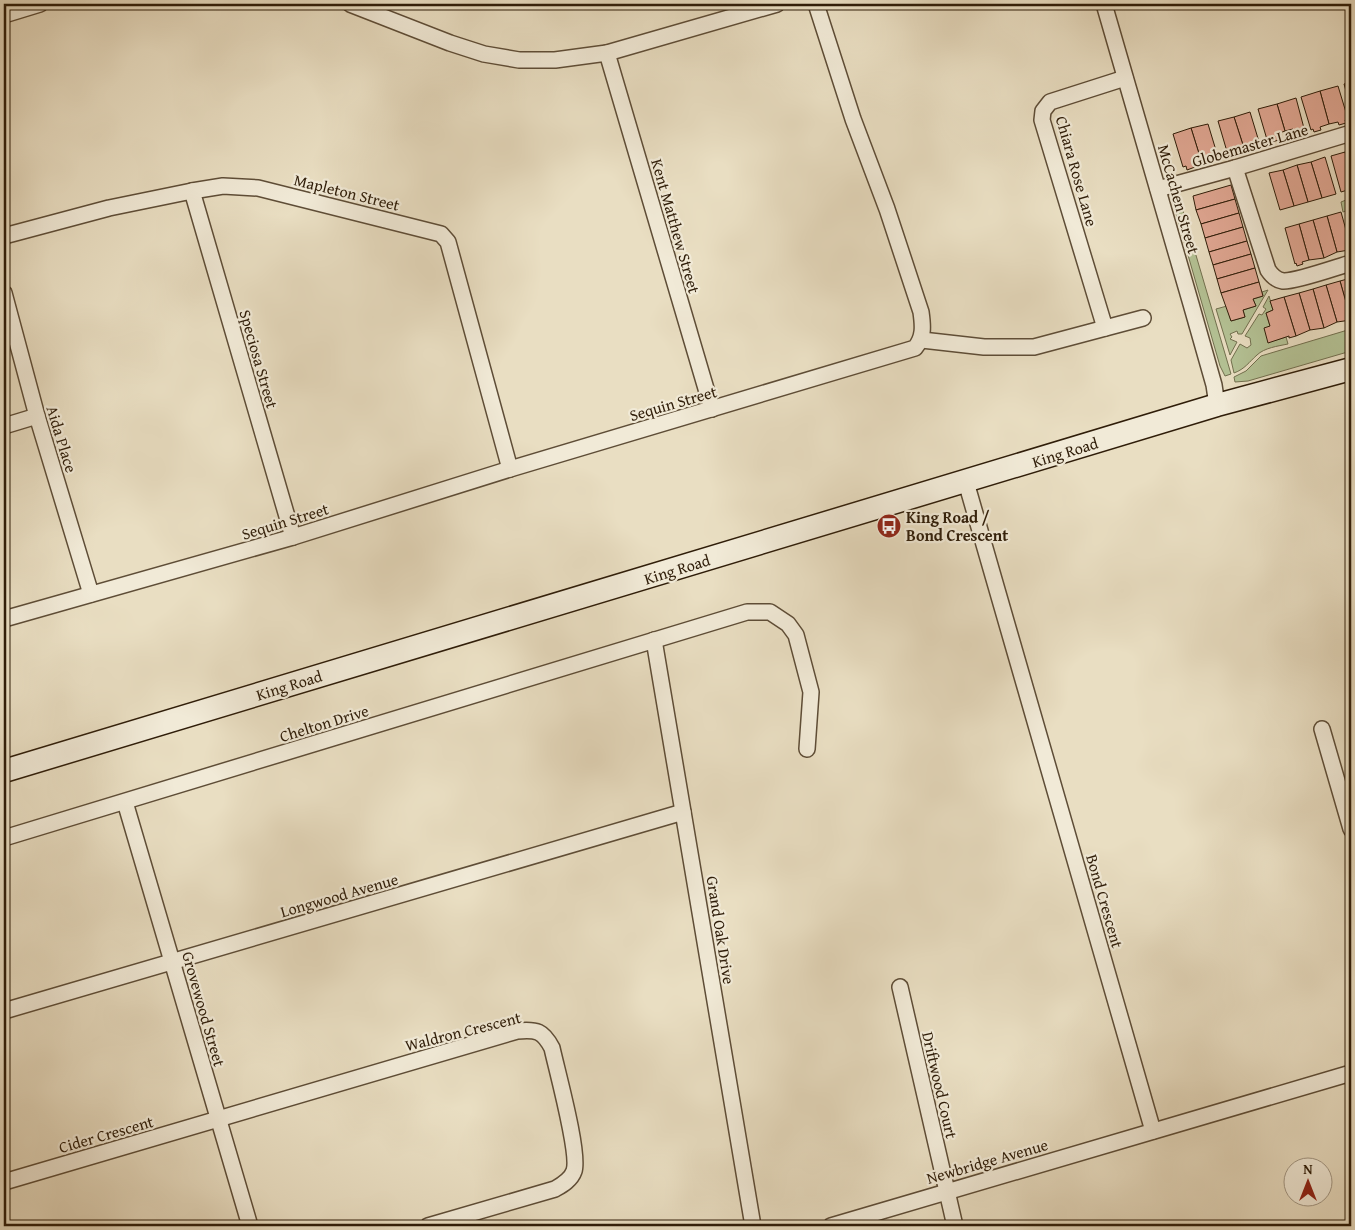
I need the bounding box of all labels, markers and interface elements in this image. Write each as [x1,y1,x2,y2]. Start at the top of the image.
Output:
street label: Chiara Rose Lane [1050,113,1104,229]
street label: Globemaster Lane [1189,117,1311,173]
street label: McCachen Street [1152,141,1206,257]
street label: Kent Matthew Street [645,156,707,296]
street label: Mapleton Street [292,167,403,217]
street label: Speciosa Street [233,307,285,411]
street label: Sequin Street [626,379,720,427]
street label: Aida Place [40,402,84,476]
street label: King Road [1029,430,1101,473]
street label: Sequin Street [239,496,332,546]
place label: King Road / Bond Crescent [906,505,1008,547]
bus stop icon: King Road / Bond Crescent [876,513,902,539]
street label: King Road [641,547,713,590]
street label: King Road [253,663,325,706]
street label: Chelton Drive [277,698,371,748]
street label: Bond Crescent [1080,851,1130,951]
street label: Longwood Avenue [277,867,401,923]
street label: Grand Oak Drive [701,874,741,986]
street label: Grovewood Street [176,949,232,1070]
street label: Waldron Crescent [402,1005,524,1057]
street label: Driftwood Court [916,1029,964,1141]
street label: Cider Crescent [56,1109,156,1159]
street label: Newbridge Avenue [923,1132,1051,1190]
north arrow [1282,1158,1332,1208]
text: N [1303,1159,1313,1179]

